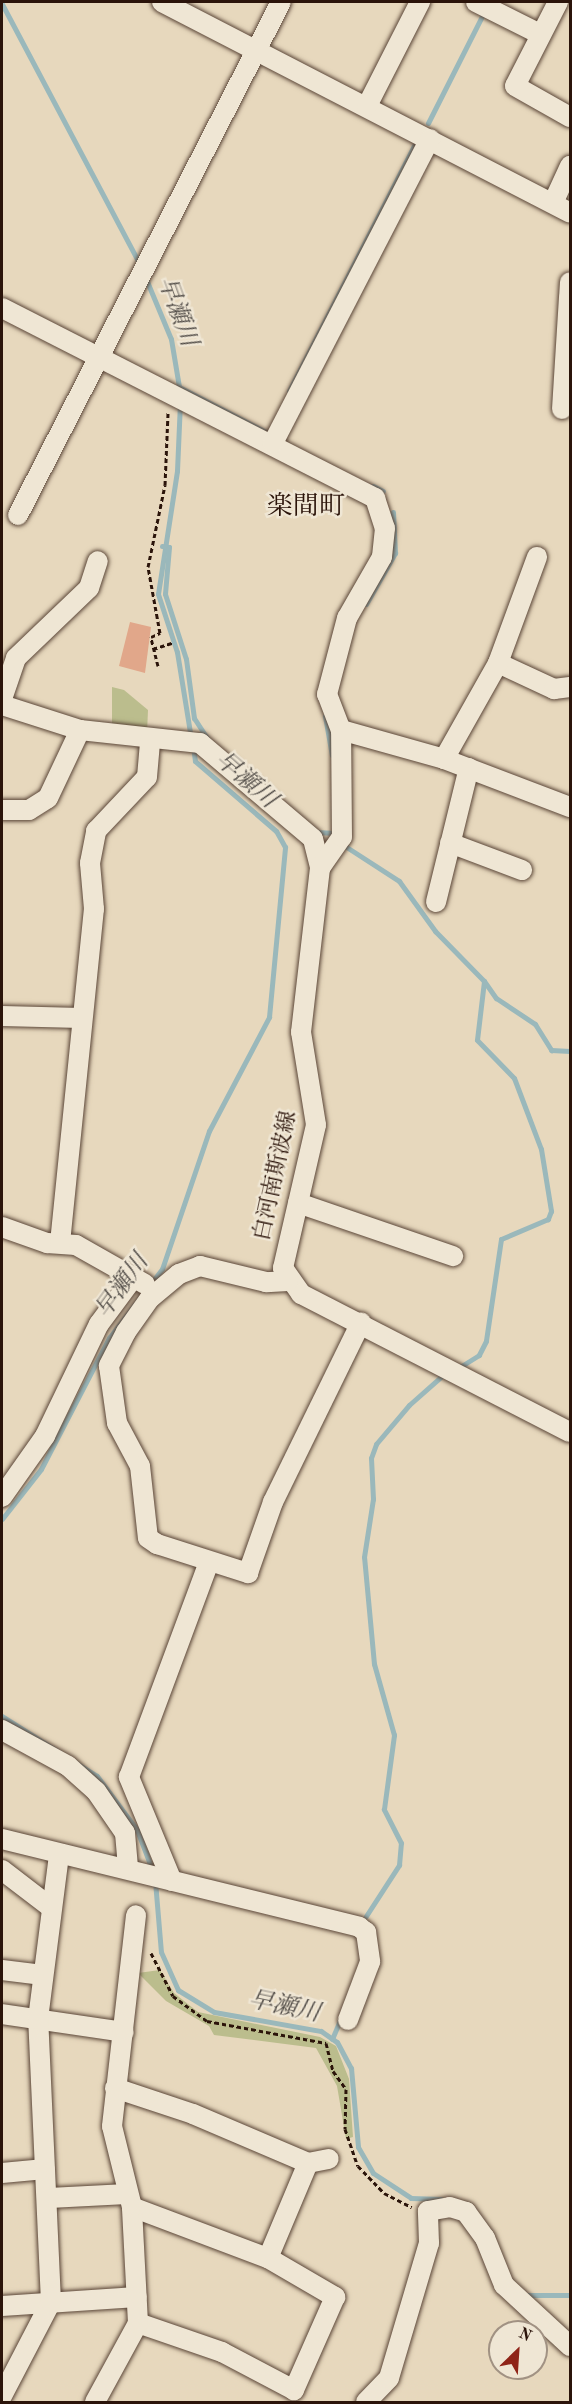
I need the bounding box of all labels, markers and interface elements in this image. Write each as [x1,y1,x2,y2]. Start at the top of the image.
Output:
water label: 早瀬川 [150,273,202,351]
district label: 楽間町 [267,492,345,524]
water label: 早瀬川 [208,747,282,815]
street label: 白河南斯波線 [249,1109,303,1243]
water label: 早瀬川 [90,1249,156,1325]
water label: 早瀬川 [246,1986,322,2030]
north arrow [488,2320,548,2380]
text: N [516,2326,534,2345]

